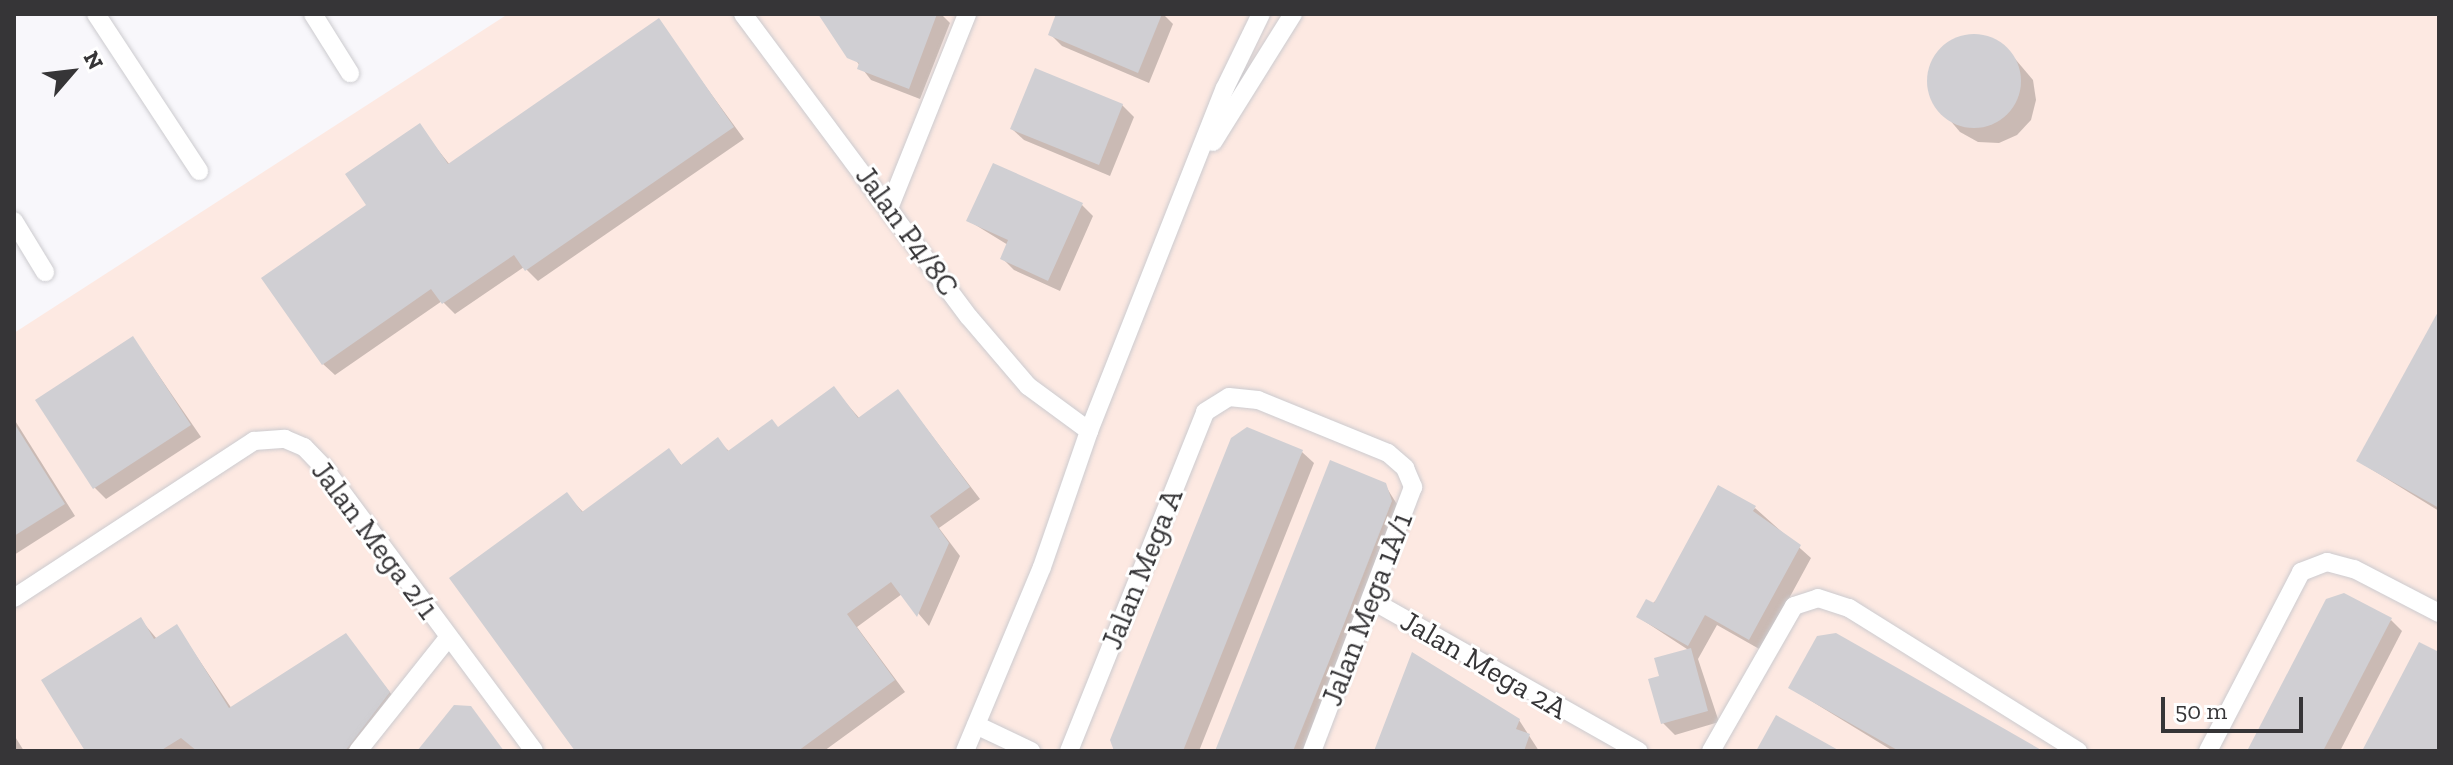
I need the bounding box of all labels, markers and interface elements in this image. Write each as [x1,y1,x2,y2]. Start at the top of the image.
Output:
north arrow [32,32,112,112]
text: N [78,47,109,74]
street label: Jalan P4/8C [848,159,966,303]
street label: Jalan Mega 2/1 [304,454,446,626]
street label: Jalan Mega A [1093,483,1191,655]
street label: Jalan Mega 1A/1 [1314,507,1420,711]
street label: Jalan Mega 2A [1394,603,1574,727]
scale bar [2165,681,2307,731]
text: 50 m [2175,696,2227,725]

